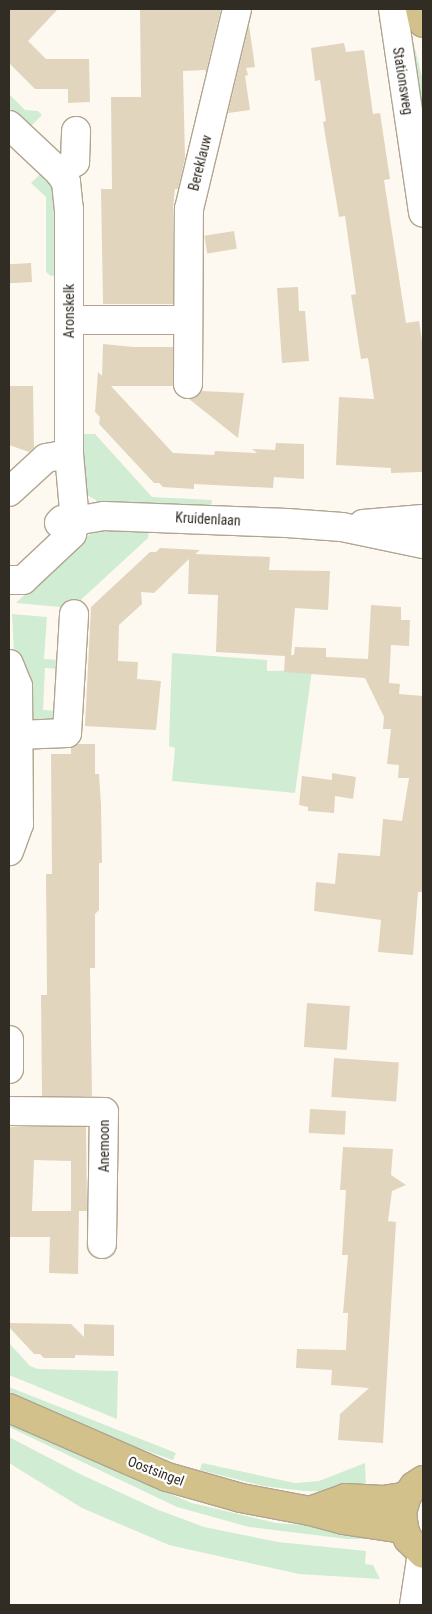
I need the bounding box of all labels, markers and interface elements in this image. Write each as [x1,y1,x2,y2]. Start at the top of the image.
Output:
street label: Stationsweg [389,46,417,116]
street label: Bereklauw [185,133,215,193]
street label: Aronskelk [61,284,77,338]
street label: Kruidenlaan [175,509,241,529]
street label: Anemoon [96,1120,112,1172]
street label: Oostsingel [125,1453,187,1489]

